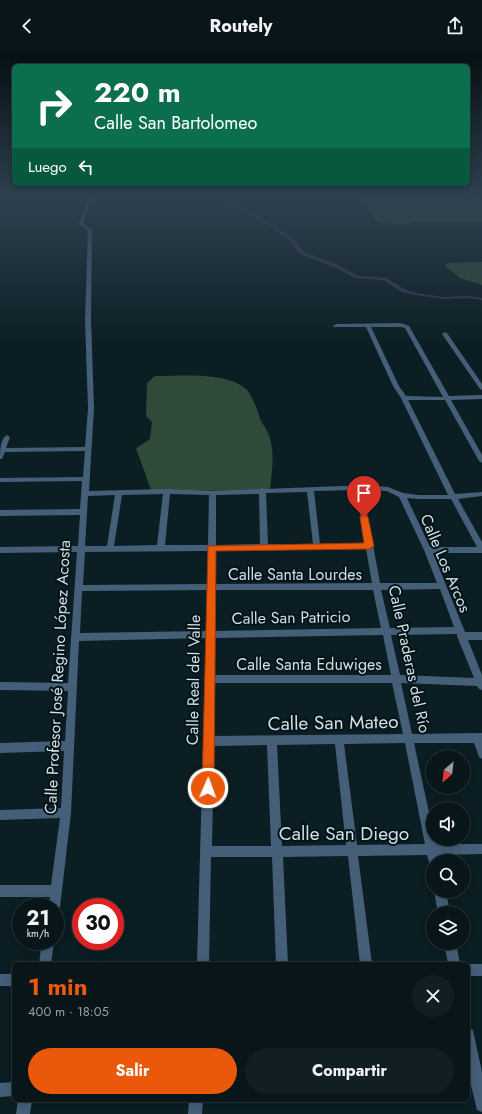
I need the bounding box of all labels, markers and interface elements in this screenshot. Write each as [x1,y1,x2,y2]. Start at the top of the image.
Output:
text: Routely [210,13,272,39]
icon: back [16,15,38,37]
icon: share [444,15,466,37]
text: 220 m [94,72,181,113]
icon: right [28,80,80,132]
text: Calle San Bartolomeo [94,110,257,136]
text: Luego [28,156,67,178]
icon: left [75,156,97,178]
pin [347,476,381,517]
icon: arrive [353,482,375,504]
street label: Calle Los Arcos [414,510,477,616]
street label: Calle Profesor José Regino López Acosta [39,539,76,815]
street label: Calle Santa Lourdes [228,563,362,586]
street label: Calle Praderas del Río [383,583,436,735]
street label: Calle San Patricio [231,605,351,630]
street label: Calle Real del Valle [181,615,206,745]
street label: Calle Santa Eduwiges [236,653,382,676]
street label: Calle San Mateo [267,708,399,737]
north arrow [426,750,470,794]
map controls [426,750,470,950]
position arrow [187,767,229,809]
button: sound [426,802,470,846]
street label: Calle San Diego [279,820,409,847]
button: search [426,854,470,898]
speed limit sign: 30 [72,898,124,950]
text: 21 [26,904,50,933]
button: layers [426,906,470,950]
text: km/h [27,926,49,941]
text: 1 min [28,969,88,1004]
button: close [412,975,454,1017]
text: 400 m · 18:05 [28,1002,109,1021]
button: Salir [28,1048,237,1094]
button: Compartir [245,1048,454,1094]

